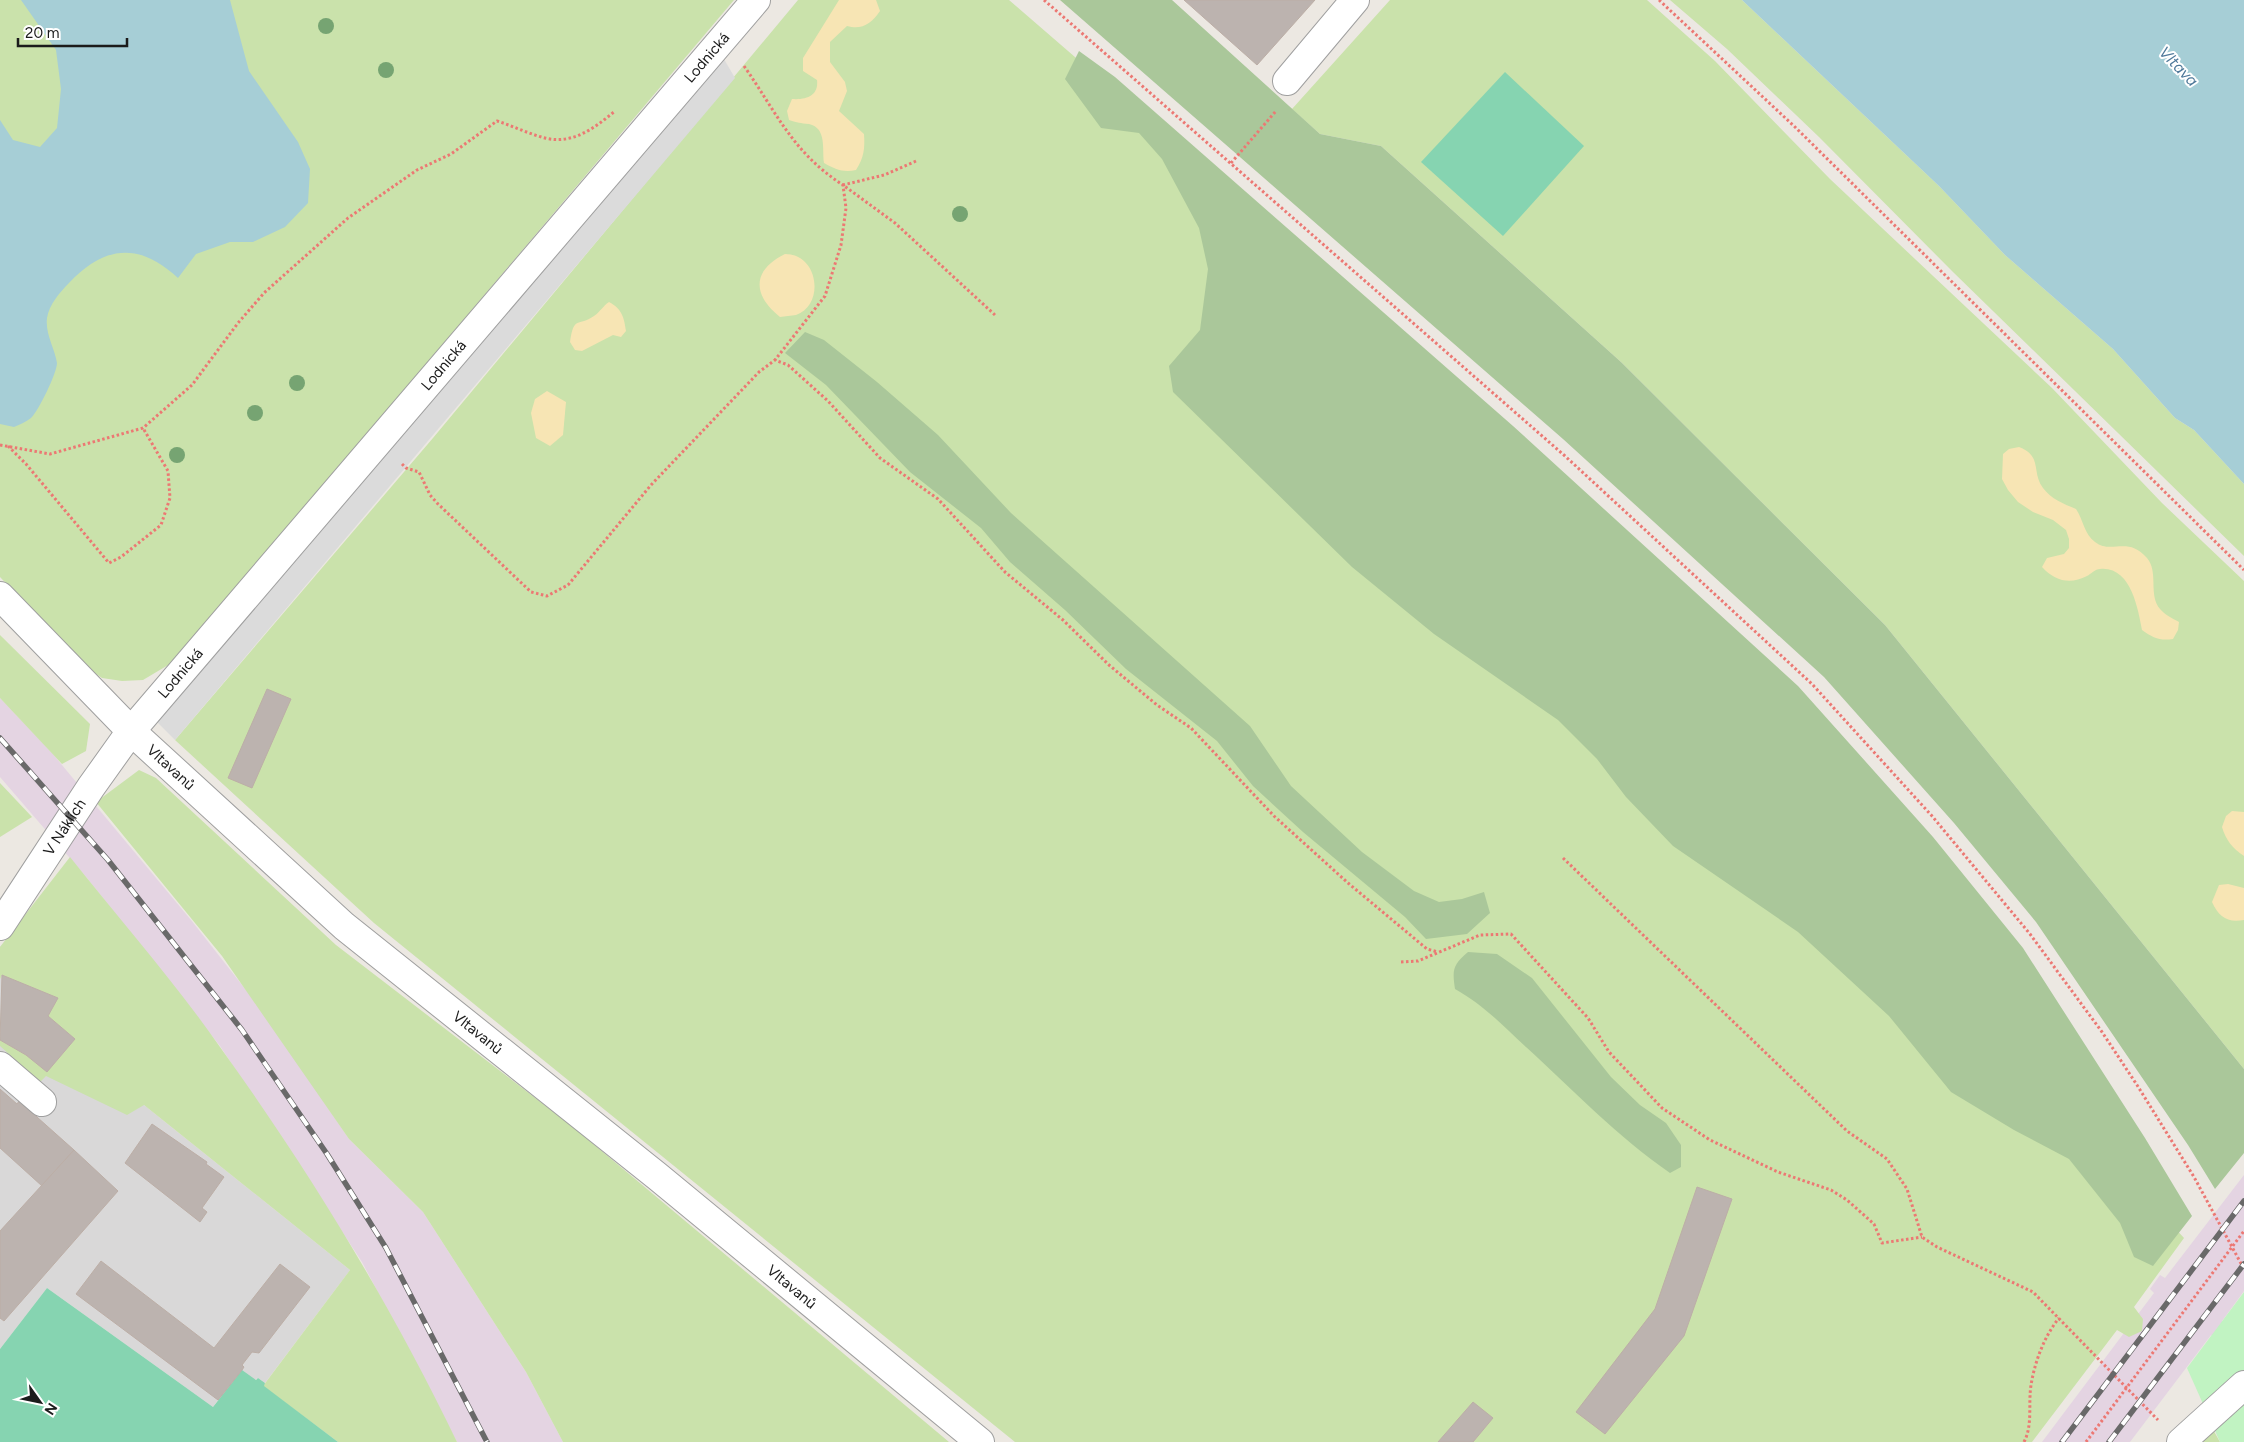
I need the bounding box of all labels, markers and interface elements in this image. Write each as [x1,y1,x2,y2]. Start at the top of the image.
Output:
scale bar [18,15,126,47]
text: 20 m [25,24,59,42]
street label: Lodnická [680,29,733,86]
water label: Vltava [2155,43,2202,90]
street label: Lodnická [417,337,470,394]
street label: Lodnická [154,645,207,702]
street label: Vltavanů [143,741,199,794]
street label: V Náklích [40,796,90,859]
street label: Vltavanů [449,1007,506,1058]
street label: Vltavanů [763,1261,820,1313]
north arrow [15,1377,65,1427]
text: N [40,1400,61,1418]

